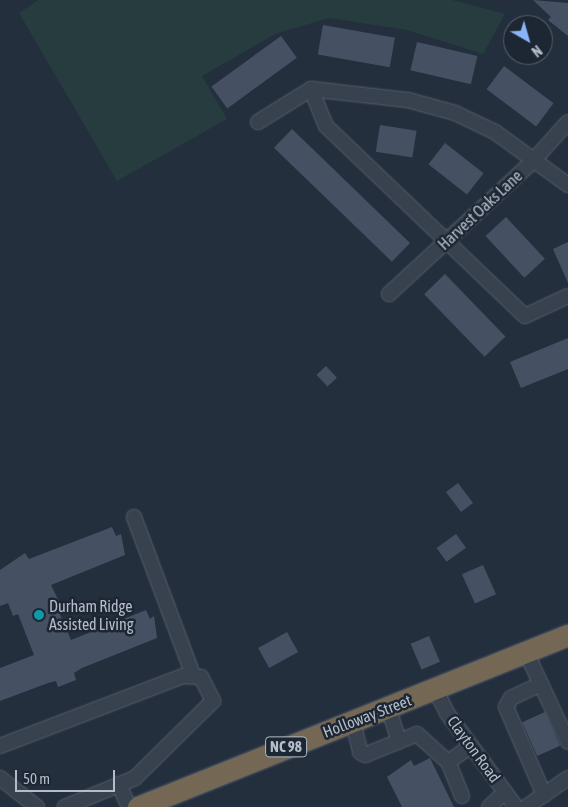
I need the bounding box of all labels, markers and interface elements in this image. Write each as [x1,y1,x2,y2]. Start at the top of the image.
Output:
north arrow [503,15,553,65]
text: N [528,42,545,60]
street label: Harvest Oaks Lane [434,166,526,254]
place label: Durham Ridge Assisted Living [49,596,134,634]
marker: Durham Ridge Assisted Living [33,609,45,621]
street label: Holloway Street [320,690,414,742]
street label: Clayton Road [443,712,505,786]
road number: NC 98 [265,734,307,760]
scale bar [18,760,118,792]
text: 50 m [23,770,50,787]

